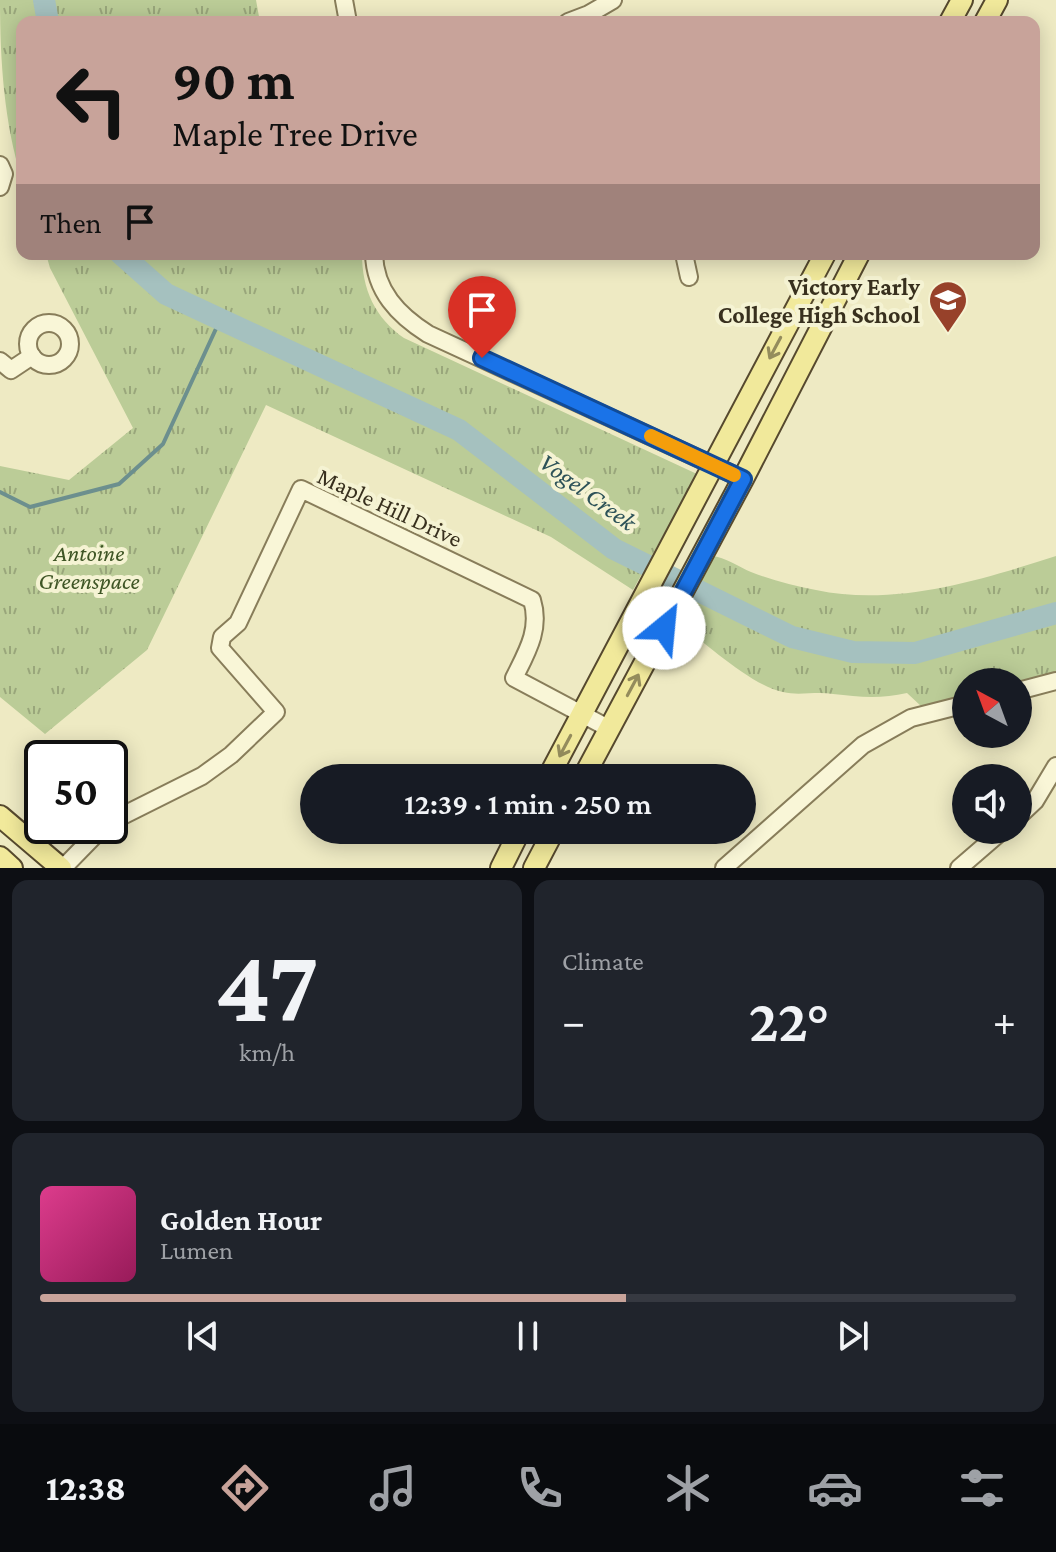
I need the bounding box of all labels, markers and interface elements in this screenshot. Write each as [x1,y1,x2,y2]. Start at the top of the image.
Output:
icon: left [40,48,144,152]
text: 90 m [172,49,295,111]
text: Maple Tree Drive [172,114,418,154]
icon: arrive [118,200,162,244]
text: Then [40,206,102,239]
place label: Victory Early College High School [718,273,920,328]
pin [448,276,516,358]
school or university icon: Victory Early College High School [927,279,969,334]
icon: arrive [460,288,504,332]
one-way arrow [767,335,783,359]
water label: Vogel Creek [534,447,643,538]
street label: Maple Hill Drive [313,462,467,552]
park label: Antoine Greenspace [38,539,140,594]
position arrow [622,586,706,670]
north arrow [952,668,1032,748]
map controls [952,668,1032,844]
one-way arrow [626,673,642,697]
one-way arrow [557,734,573,757]
speed limit sign: 50 [24,740,128,844]
button: sound [952,764,1032,844]
text: 12:39 · 1 min · 250 m [404,787,652,820]
text: 47 [215,928,319,1043]
text: Climate [562,947,644,976]
text: 22° [749,987,829,1054]
text: − [562,997,585,1045]
text: + [993,997,1016,1045]
text: km/h [239,1038,295,1067]
text: Golden Hour [160,1203,322,1236]
text: Lumen [160,1236,233,1265]
icon: previous [181,1314,225,1358]
icon: pause [506,1314,550,1358]
icon: next [831,1314,875,1358]
icon: directions [217,1460,273,1516]
icon: music [365,1460,421,1516]
icon: phone [512,1460,568,1516]
icon: climate [660,1460,716,1516]
icon: car [807,1460,863,1516]
icon: filters [954,1460,1010,1516]
text: 12:38 [46,1468,126,1508]

